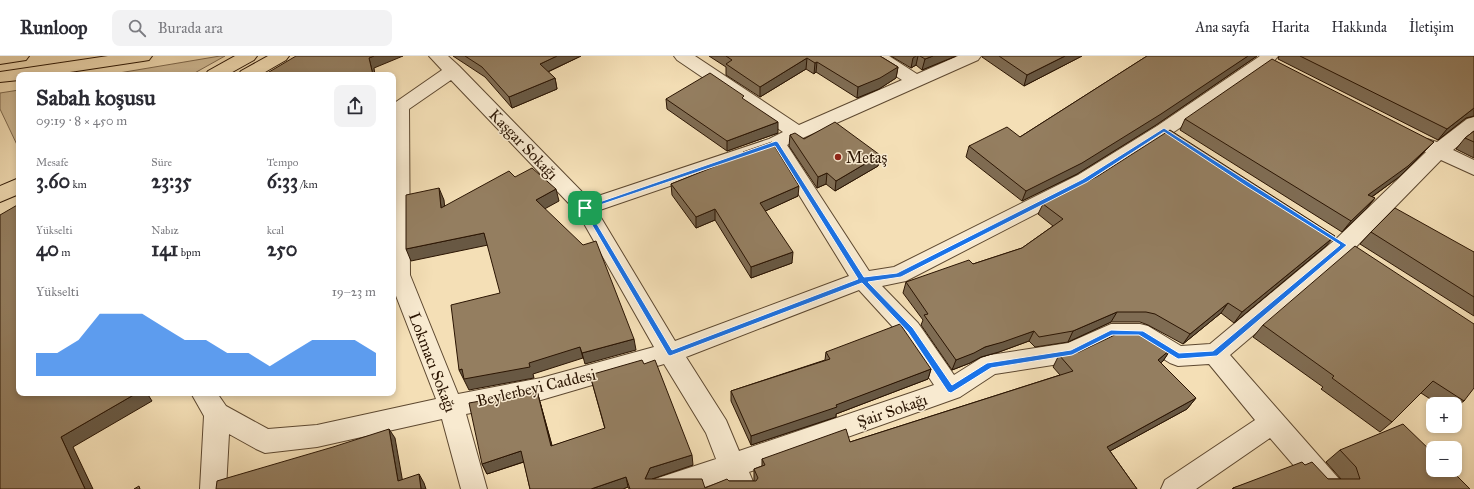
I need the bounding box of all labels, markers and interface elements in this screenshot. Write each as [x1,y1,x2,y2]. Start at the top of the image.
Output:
search box [112,10,392,46]
text: Runloop [20,16,88,39]
icon: search [126,17,148,39]
text: Burada ara [158,19,223,37]
text: Ana sayfa [1196,19,1249,36]
text: Harita [1271,19,1309,36]
text: Hakkında [1331,19,1387,36]
text: İletişim [1409,19,1454,36]
text: Sabah koşusu [36,84,156,111]
button: share [334,85,376,127]
street label: Kaşgar Sokağı [484,105,562,185]
text: 09:19 · 8 × 450 m [36,113,127,129]
place label: Metaş [846,148,887,167]
marker: Metaş [833,152,843,162]
text: Mesafe [36,156,69,169]
text: Süre [151,156,172,169]
text: Tempo [267,156,298,169]
text: 3.60 [36,169,70,193]
text: 23:35 [151,169,192,193]
text: 6:33 [267,169,298,193]
text: km [70,178,87,191]
text: /km [298,178,318,191]
pin [568,191,602,225]
icon: arrive [574,197,596,219]
text: Yükselti [36,224,72,237]
text: Nabız [151,224,179,237]
text: kcal [267,224,284,237]
text: 40 [36,237,59,261]
text: 141 [151,237,178,261]
text: 250 [267,237,297,261]
text: m [59,246,70,259]
text: bpm [178,246,201,259]
text: Yükselti [36,284,79,300]
text: 19–23 m [332,284,376,300]
street label: Lokmacı Sokağı [404,310,461,416]
street label: Beylerbeyi Caddesi [475,364,598,410]
street label: Şair Sokağı [854,389,931,432]
map controls [1426,397,1462,477]
button: + [1426,397,1462,433]
button: − [1426,441,1462,477]

